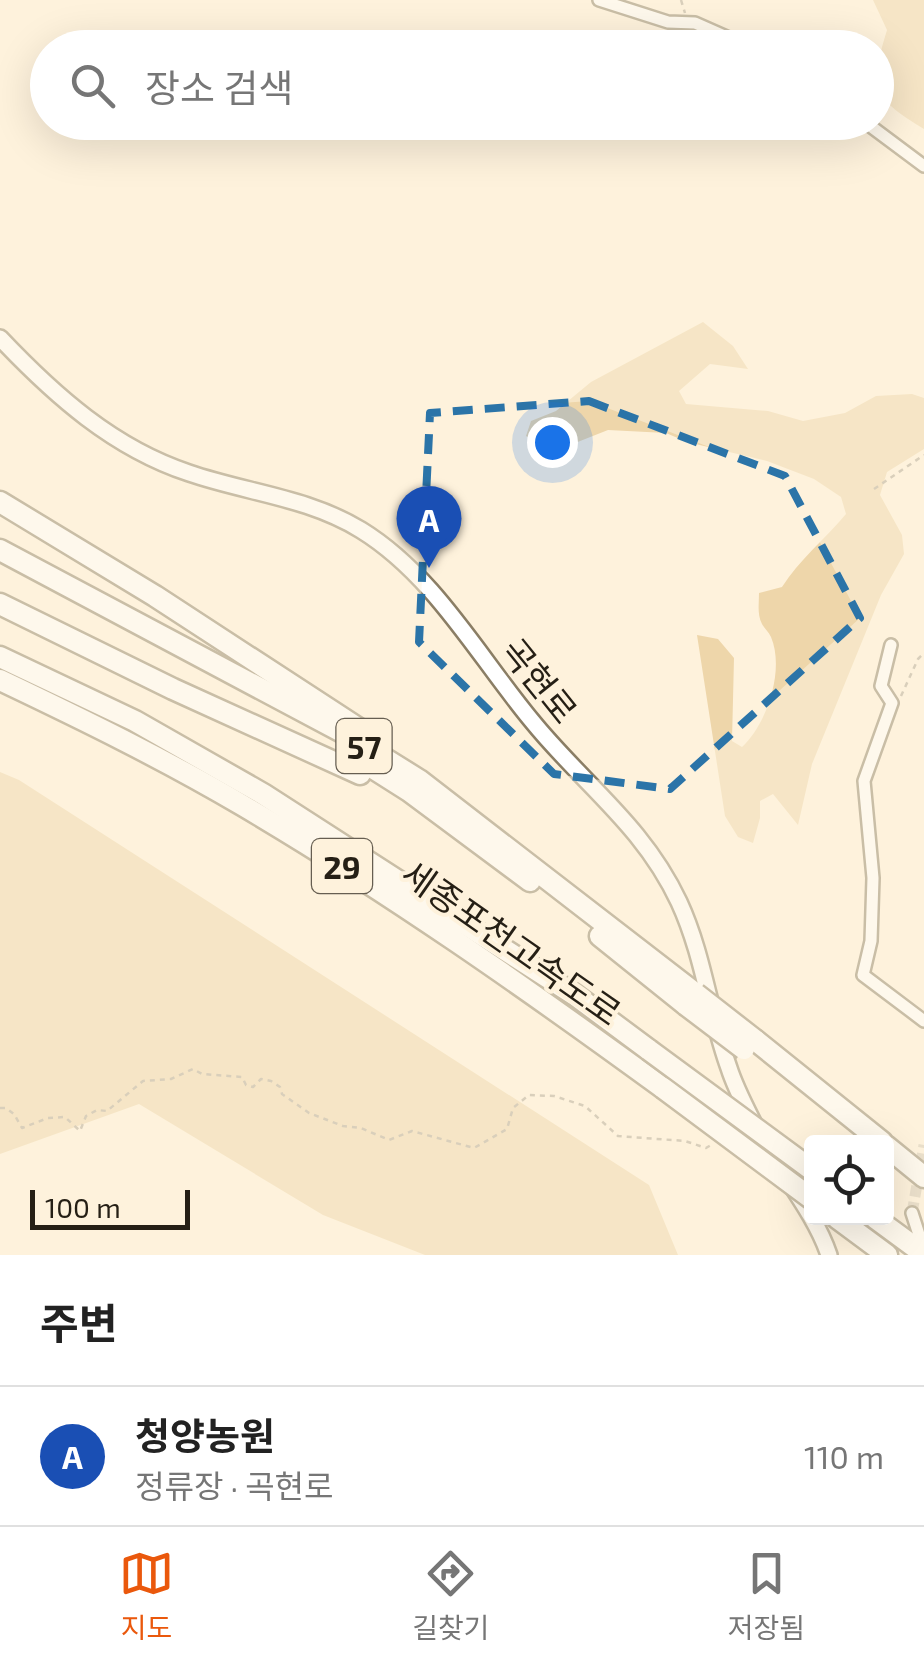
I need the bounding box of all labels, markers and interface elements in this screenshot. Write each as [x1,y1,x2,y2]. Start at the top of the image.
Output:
search box [30,30,894,140]
icon: search [65,58,120,113]
text: 장소 검색 [145,64,293,110]
your location [527,417,578,468]
pin: A [396,486,462,568]
street label: 곡현로 [493,629,587,731]
road number: 57 [336,719,392,773]
road number: 29 [312,839,372,893]
street label: 세종포천고속도로 [394,851,630,1033]
map controls [804,1135,894,1225]
button: locate [804,1135,894,1225]
scale bar [30,1185,190,1230]
text: 100 m [45,1190,121,1224]
text: 주변 [40,1297,117,1347]
text: 청양농원 [135,1412,275,1458]
text: A [62,1437,83,1475]
text: 110 m [804,1437,884,1475]
text: 정류장 · 곡현로 [135,1466,333,1504]
tab: 지도 [119,1546,174,1646]
tab: 길찾기 [412,1546,489,1646]
tab: 저장됨 [728,1546,805,1646]

